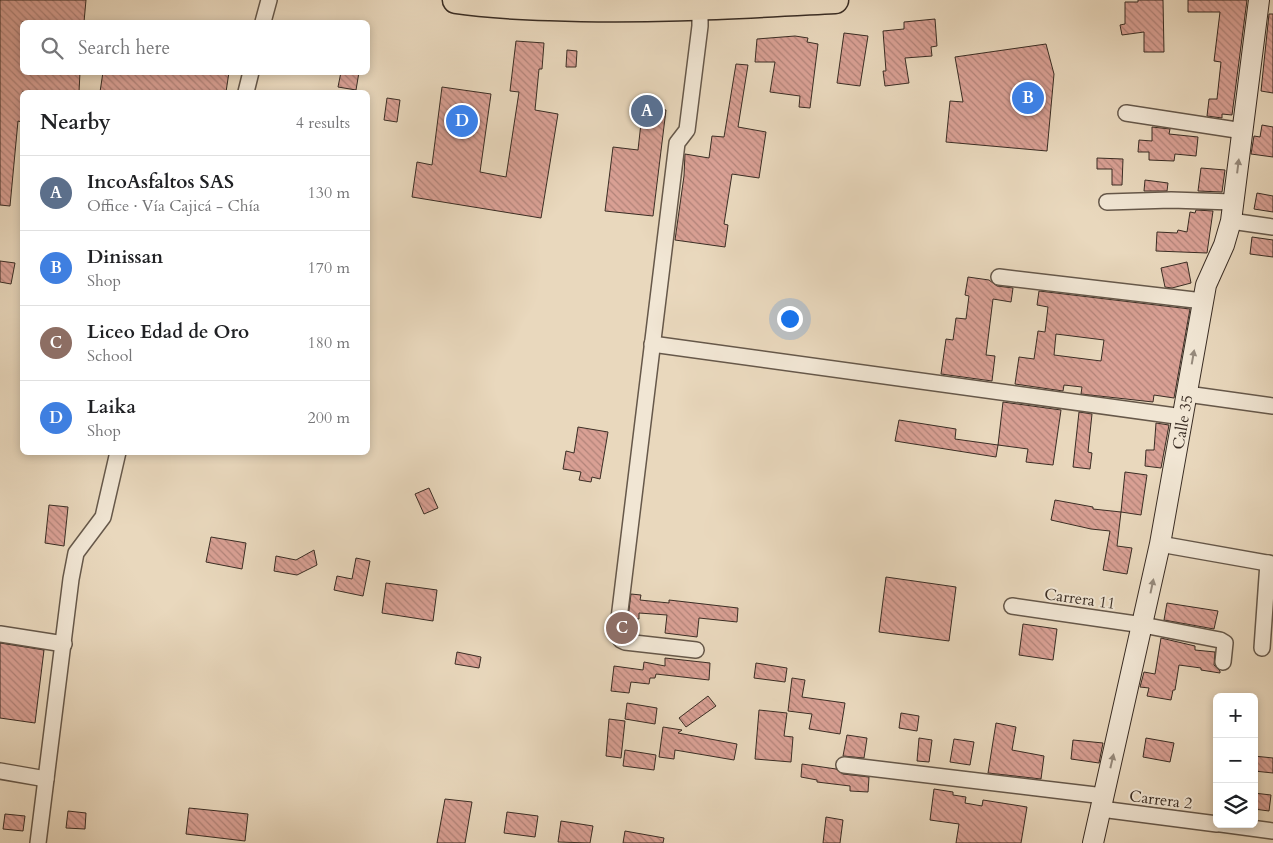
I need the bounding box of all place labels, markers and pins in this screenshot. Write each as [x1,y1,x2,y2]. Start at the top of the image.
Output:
pin: B [1012,79,1044,117]
pin: A [631,92,663,130]
pin: D [446,102,478,140]
pin: C [606,609,638,647]

